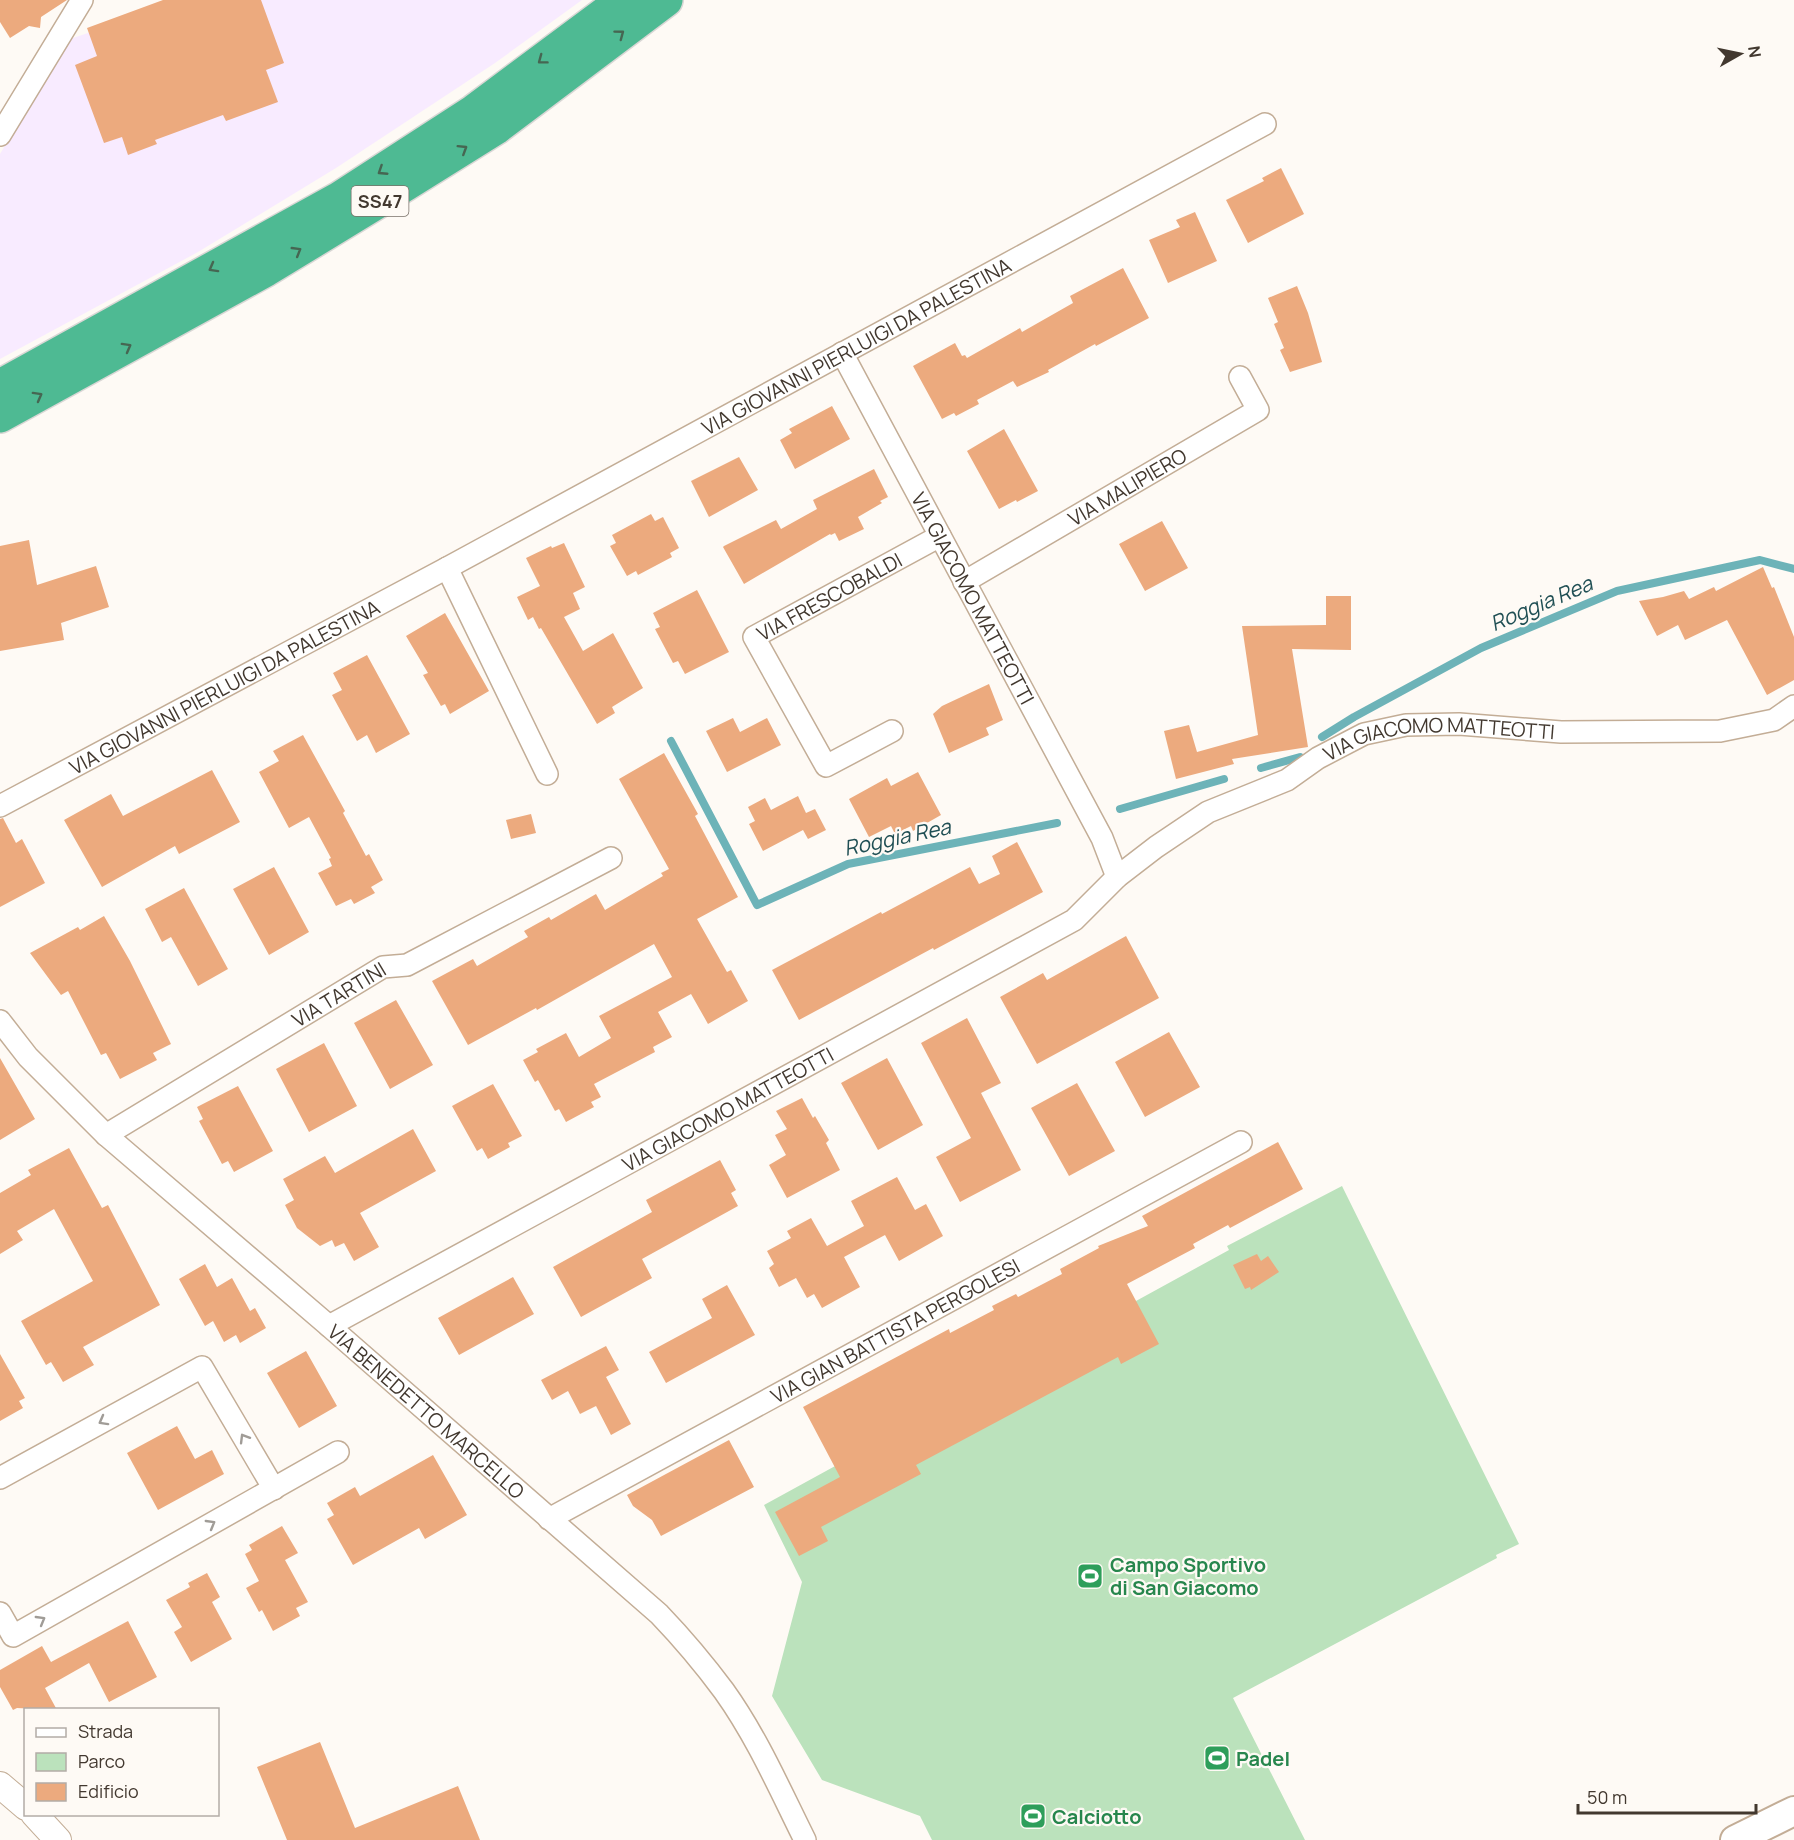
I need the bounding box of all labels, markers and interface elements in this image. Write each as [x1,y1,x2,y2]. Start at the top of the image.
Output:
north arrow [1710,24,1770,84]
one-way arrow [614,30,625,41]
text: N [1743,44,1767,59]
one-way arrow [538,53,549,64]
one-way arrow [456,145,467,156]
one-way arrow [378,164,389,175]
road number: SS47 [352,186,409,216]
one-way arrow [291,247,301,259]
street label: VIA GIOVANNI PIERLUIGI DA PALESTINA [697,251,1016,441]
one-way arrow [209,261,219,272]
one-way arrow [121,343,131,354]
one-way arrow [32,392,42,403]
street label: VIA MALIPIERO [1063,441,1191,532]
street label: VIA GIACOMO MATTEOTTI [906,487,1041,709]
street label: VIA FRESCOBALDI [752,546,907,647]
water label: Roggia Rea [1486,568,1598,637]
street label: VIA GIOVANNI PIERLUIGI DA PALESTINA [64,593,384,780]
street label: VIA GIACOMO MATTEOTTI [1318,710,1556,767]
water label: Roggia Rea [841,812,954,862]
street label: VIA TARTINI [287,955,391,1033]
street label: VIA GIACOMO MATTEOTTI [617,1040,838,1177]
street label: VIA GIAN BATTISTA PERGOLESI [766,1252,1024,1409]
street label: VIA BENEDETTO MARCELLO [322,1318,531,1504]
one-way arrow [99,1414,109,1426]
one-way arrow [239,1434,251,1444]
one-way arrow [205,1520,215,1531]
place label: Campo Sportivo di San Giacomo [1110,1551,1266,1601]
sports icon: Campo Sportivo di San Giacomo [1075,1561,1105,1591]
one-way arrow [35,1616,45,1628]
legend [24,1708,219,1816]
text: Strada [78,1719,133,1743]
sports icon: Padel [1202,1743,1232,1773]
place label: Padel [1236,1745,1290,1772]
text: Parco [78,1749,125,1773]
scale bar [1578,1777,1756,1815]
text: Edificio [78,1779,139,1803]
text: 50 m [1587,1785,1627,1809]
sports icon: Calciotto [1018,1801,1048,1831]
place label: Calciotto [1052,1803,1142,1830]

